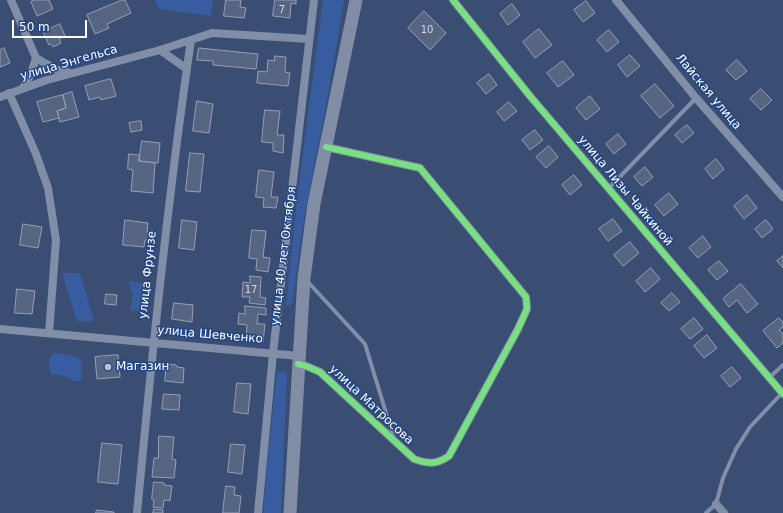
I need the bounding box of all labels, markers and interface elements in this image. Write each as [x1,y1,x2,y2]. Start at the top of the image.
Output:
house number: 7 [279,4,285,16]
scale bar [14,12,89,38]
text: 50 m [19,20,50,34]
house number: 10 [421,24,433,36]
street label: улица Энгельса [19,42,119,84]
street label: Лайская улица [672,51,744,133]
street label: улица Лизы Чайкиной [575,133,675,249]
street label: улица 40 лет Октября [268,186,300,326]
street label: улица Фрунзе [136,230,160,320]
house number: 17 [245,284,257,296]
street label: улица Шевченко [157,323,263,347]
place label: Магазин [116,360,169,374]
marker: Магазин [103,362,113,372]
street label: улица Матросова [326,362,416,448]

